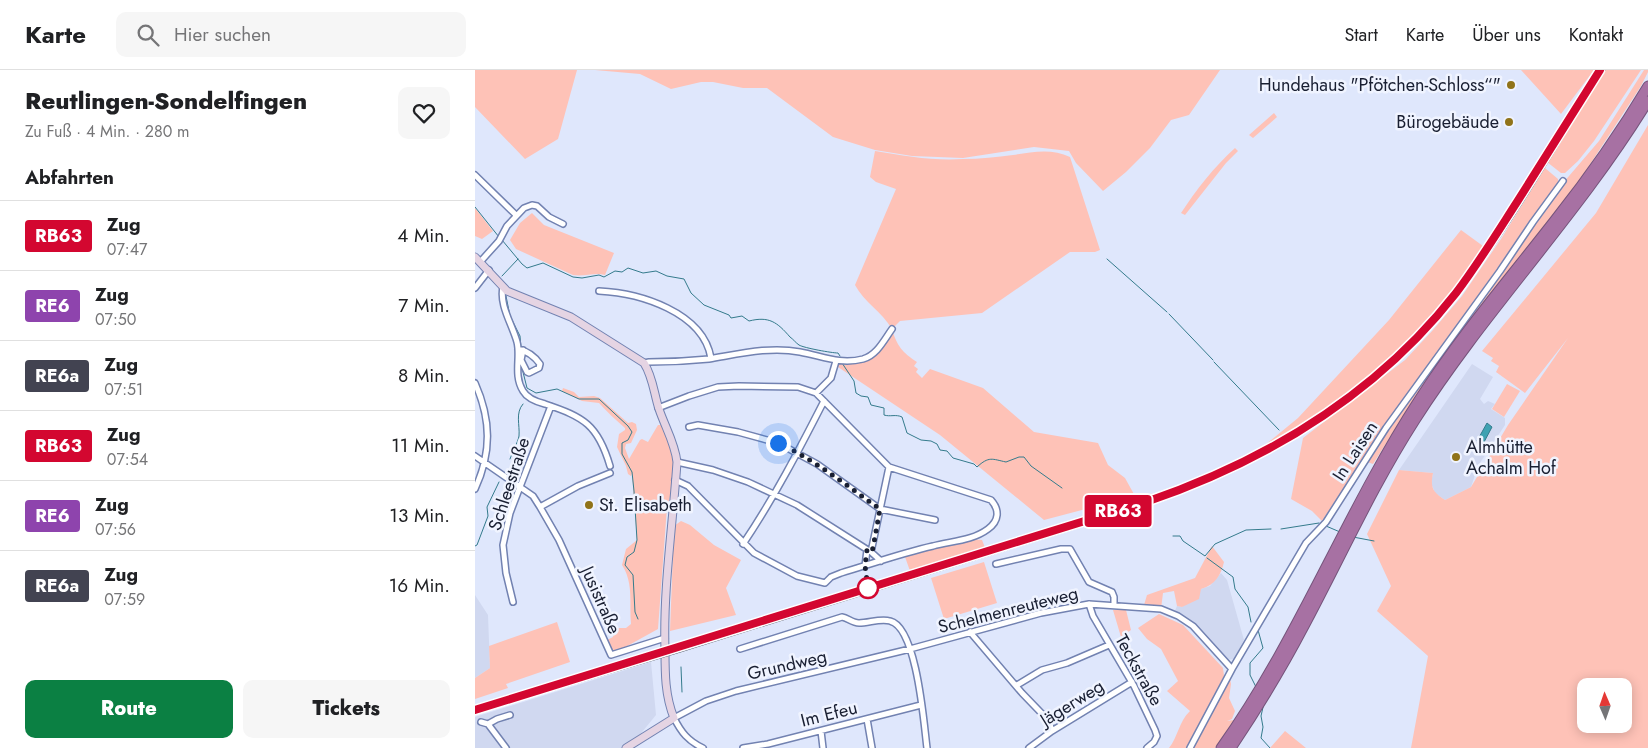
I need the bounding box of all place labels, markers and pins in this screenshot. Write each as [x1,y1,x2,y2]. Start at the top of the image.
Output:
place label: Hundehaus "Pfötchen-Schloss“" [1259,72,1501,98]
marker: Hundehaus "Pfötchen-Schloss“" [1505,79,1517,91]
place label: Bürogebäude [1396,109,1499,135]
marker: Bürogebäude [1503,116,1515,128]
place label: Almhütte Achalm Hof [1466,434,1557,481]
marker: Almhütte Achalm Hof [1450,451,1462,463]
place label: St. Elisabeth [599,492,692,518]
marker: St. Elisabeth [583,499,595,511]
unlabelled marker [857,577,879,599]

